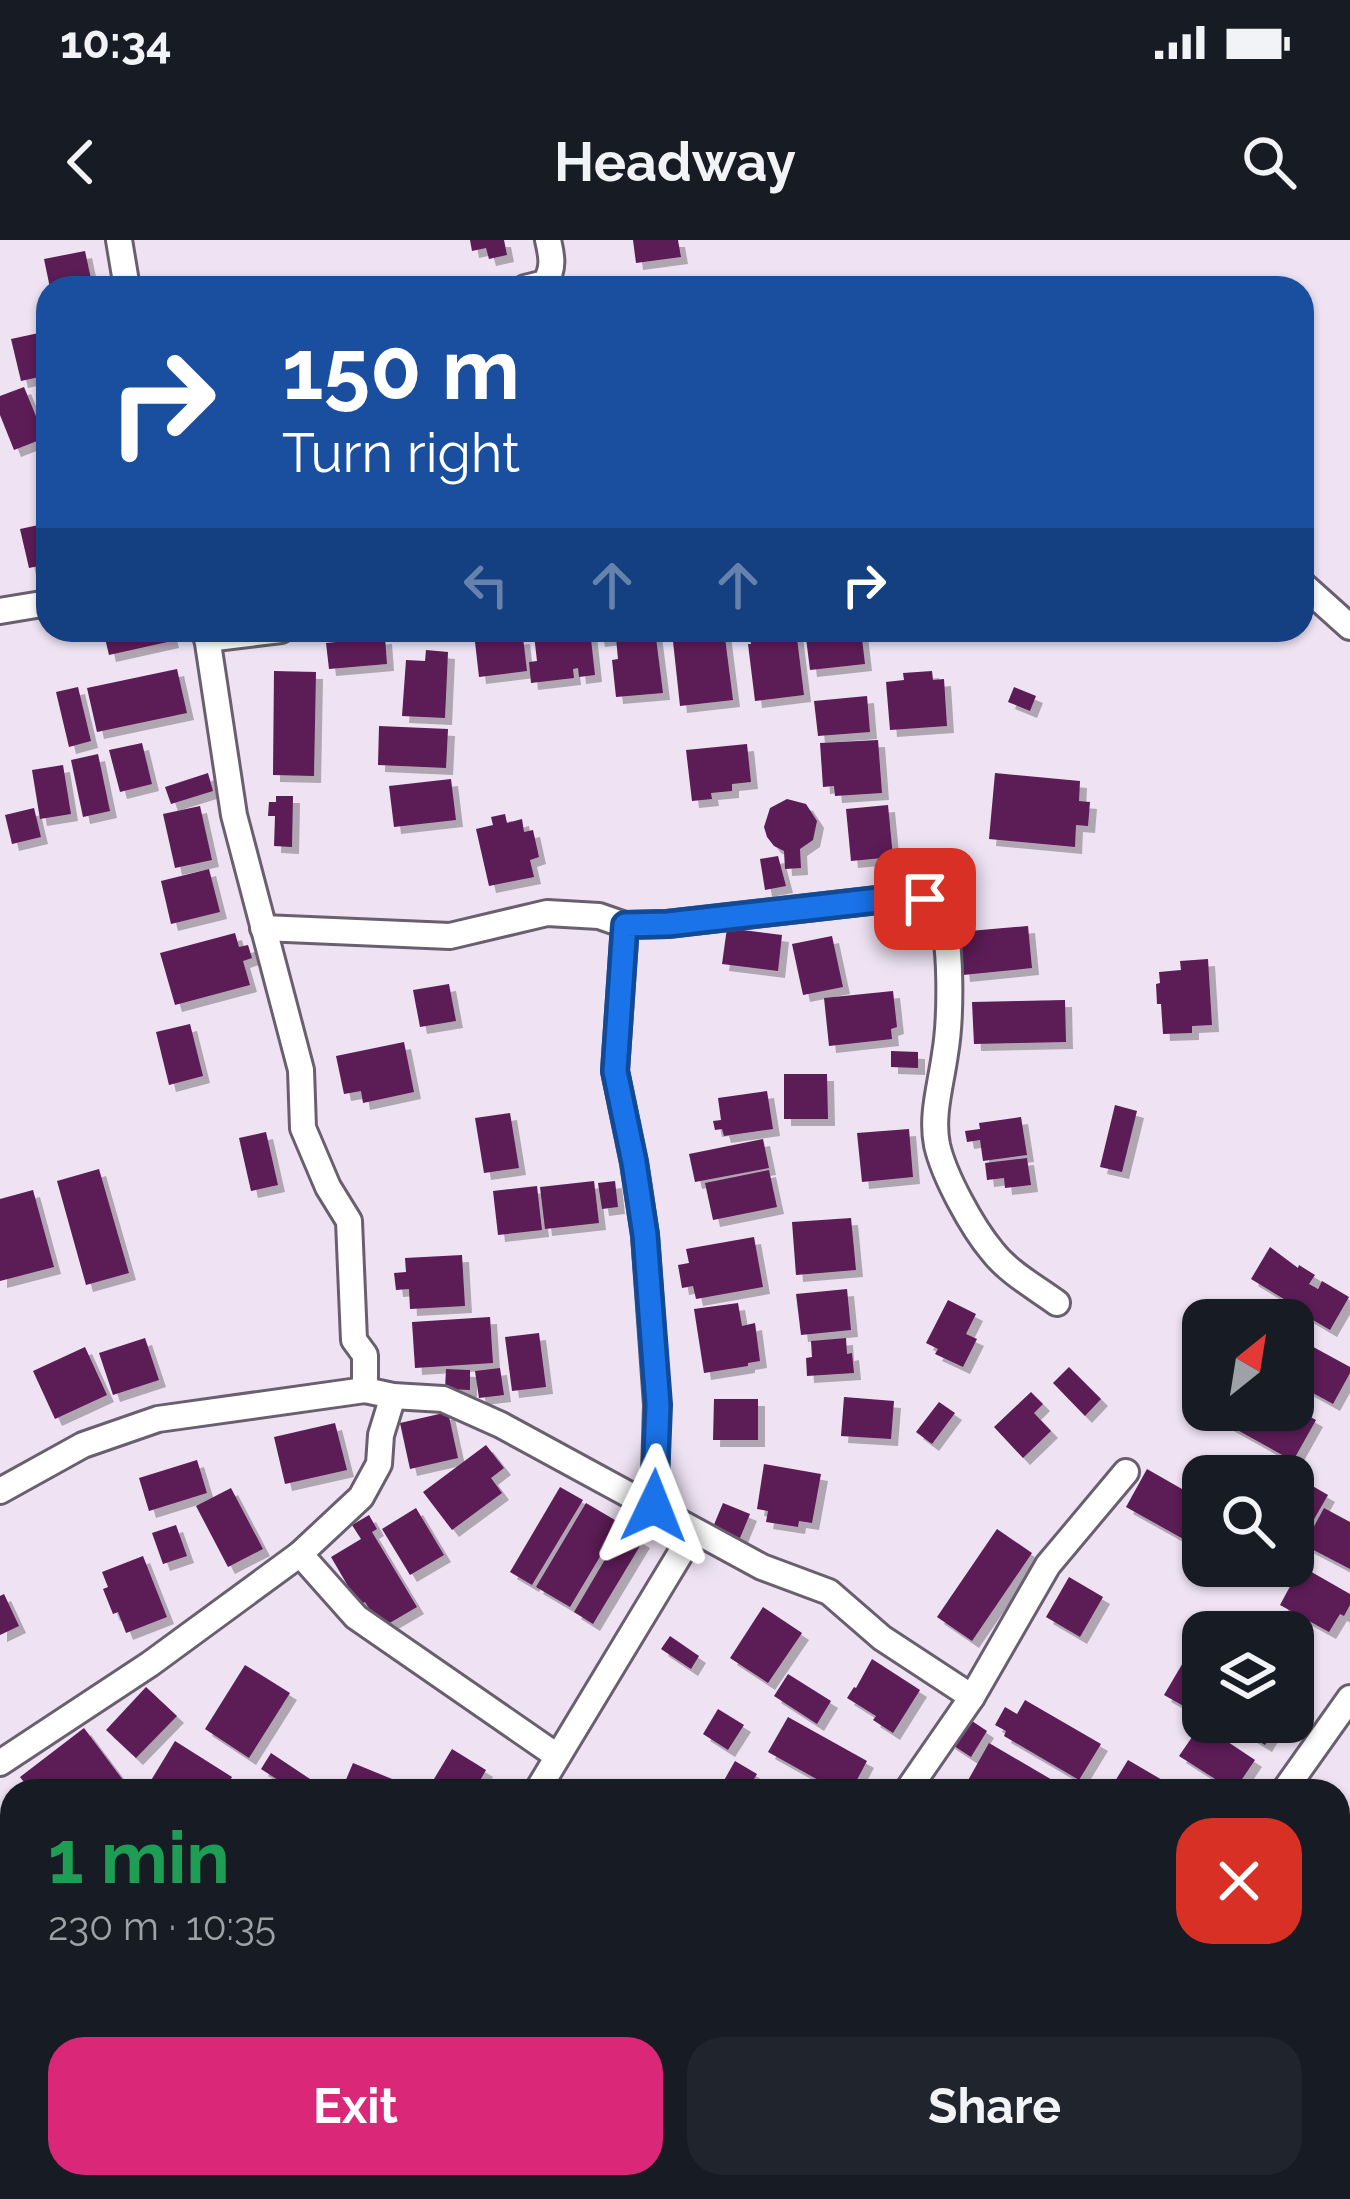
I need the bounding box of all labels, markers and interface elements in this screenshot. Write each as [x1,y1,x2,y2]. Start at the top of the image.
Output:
text: 10:34 [60,16,172,69]
icon: back [48,129,114,195]
icon: search [1236,129,1302,195]
text: Headway [554,130,796,194]
text: 150 m [282,320,520,419]
icon: right [84,324,240,480]
text: Turn right [282,421,520,485]
icon: left [453,552,519,618]
icon: ahead [579,552,645,618]
icon: ahead [705,552,771,618]
icon: right [831,552,897,618]
pin [874,848,976,950]
icon: arrive [892,866,958,932]
north arrow [1182,1299,1314,1431]
map controls [1182,1299,1314,1743]
position arrow [591,1443,717,1569]
button: search [1182,1455,1314,1587]
button: layers [1182,1611,1314,1743]
text: 1 min [48,1815,230,1900]
button: close [1176,1818,1302,1944]
text: 230 m · 10:35 [48,1903,276,1949]
button: Exit [48,2037,663,2175]
button: Share [687,2037,1302,2175]

